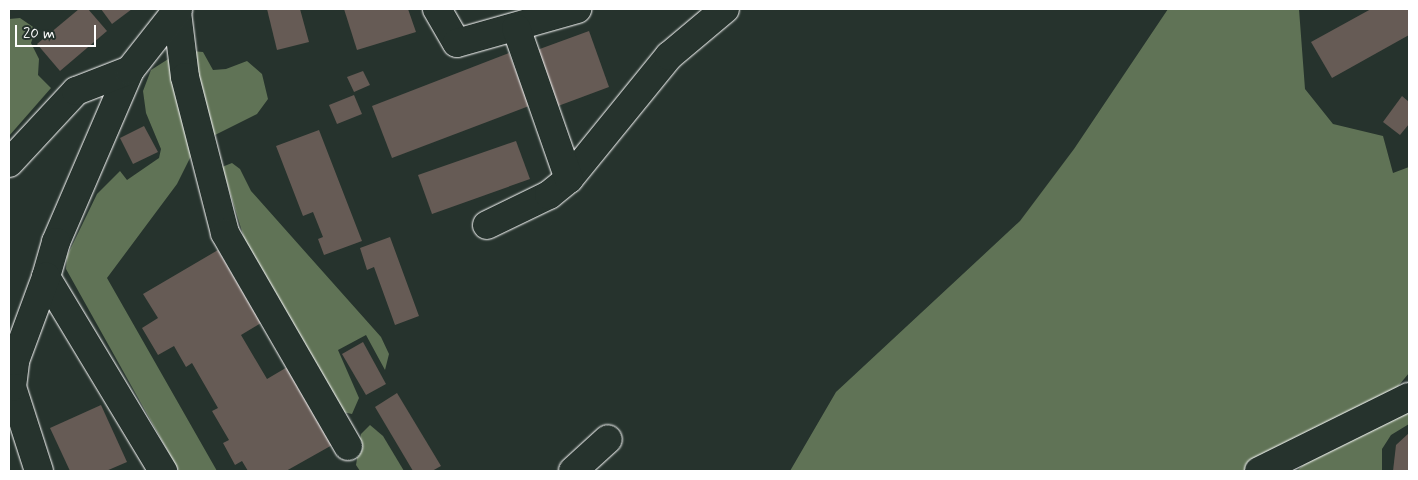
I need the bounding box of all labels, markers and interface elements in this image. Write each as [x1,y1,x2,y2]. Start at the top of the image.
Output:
scale bar [18,15,99,47]
text: 20 m [23,24,55,44]

